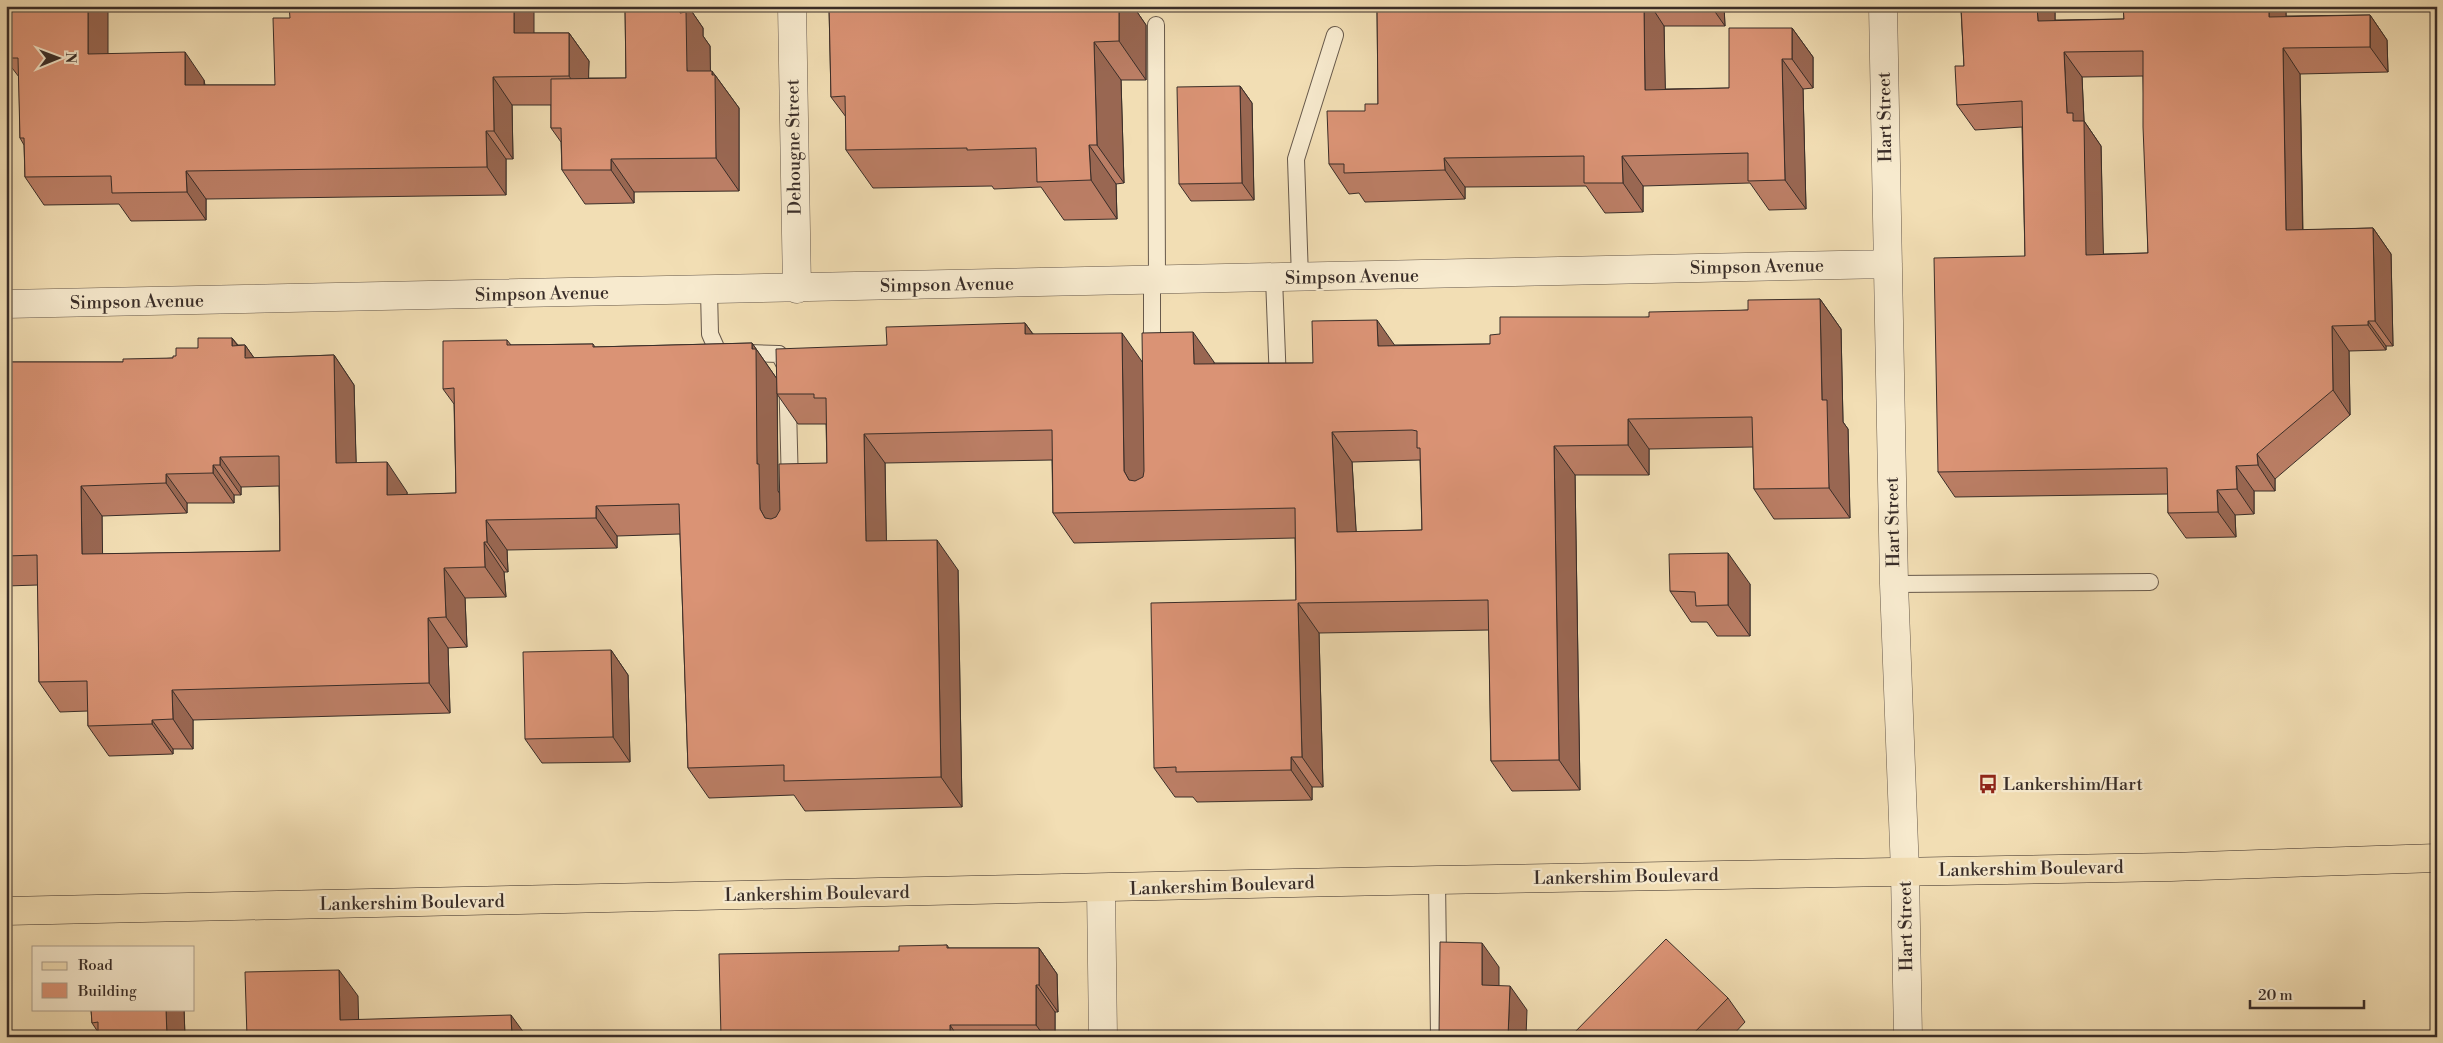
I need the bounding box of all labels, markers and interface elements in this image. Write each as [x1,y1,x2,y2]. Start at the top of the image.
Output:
north arrow [32,32,82,82]
text: N [61,52,79,63]
street label: Hart Street [1873,71,1897,163]
street label: Dehougne Street [781,78,807,215]
street label: Simpson Avenue [1690,254,1824,280]
street label: Simpson Avenue [1285,264,1419,290]
street label: Simpson Avenue [880,272,1014,298]
street label: Simpson Avenue [475,281,609,307]
street label: Simpson Avenue [70,289,204,315]
street label: Hart Street [1881,476,1905,568]
bus stop icon: Lankershim/Hart [1977,773,1999,795]
place label: Lankershim/Hart [2003,773,2143,796]
street label: Lankershim Boulevard [1938,856,2125,882]
street label: Lankershim Boulevard [1533,864,1720,890]
street label: Lankershim Boulevard [1129,871,1316,901]
street label: Hart Street [1894,880,1918,972]
street label: Lankershim Boulevard [724,881,911,907]
street label: Lankershim Boulevard [319,890,506,916]
legend [32,946,195,1010]
text: Road [78,956,113,975]
scale bar [2250,978,2364,1010]
text: Building [77,982,137,1001]
text: 20 m [2258,986,2293,1005]

